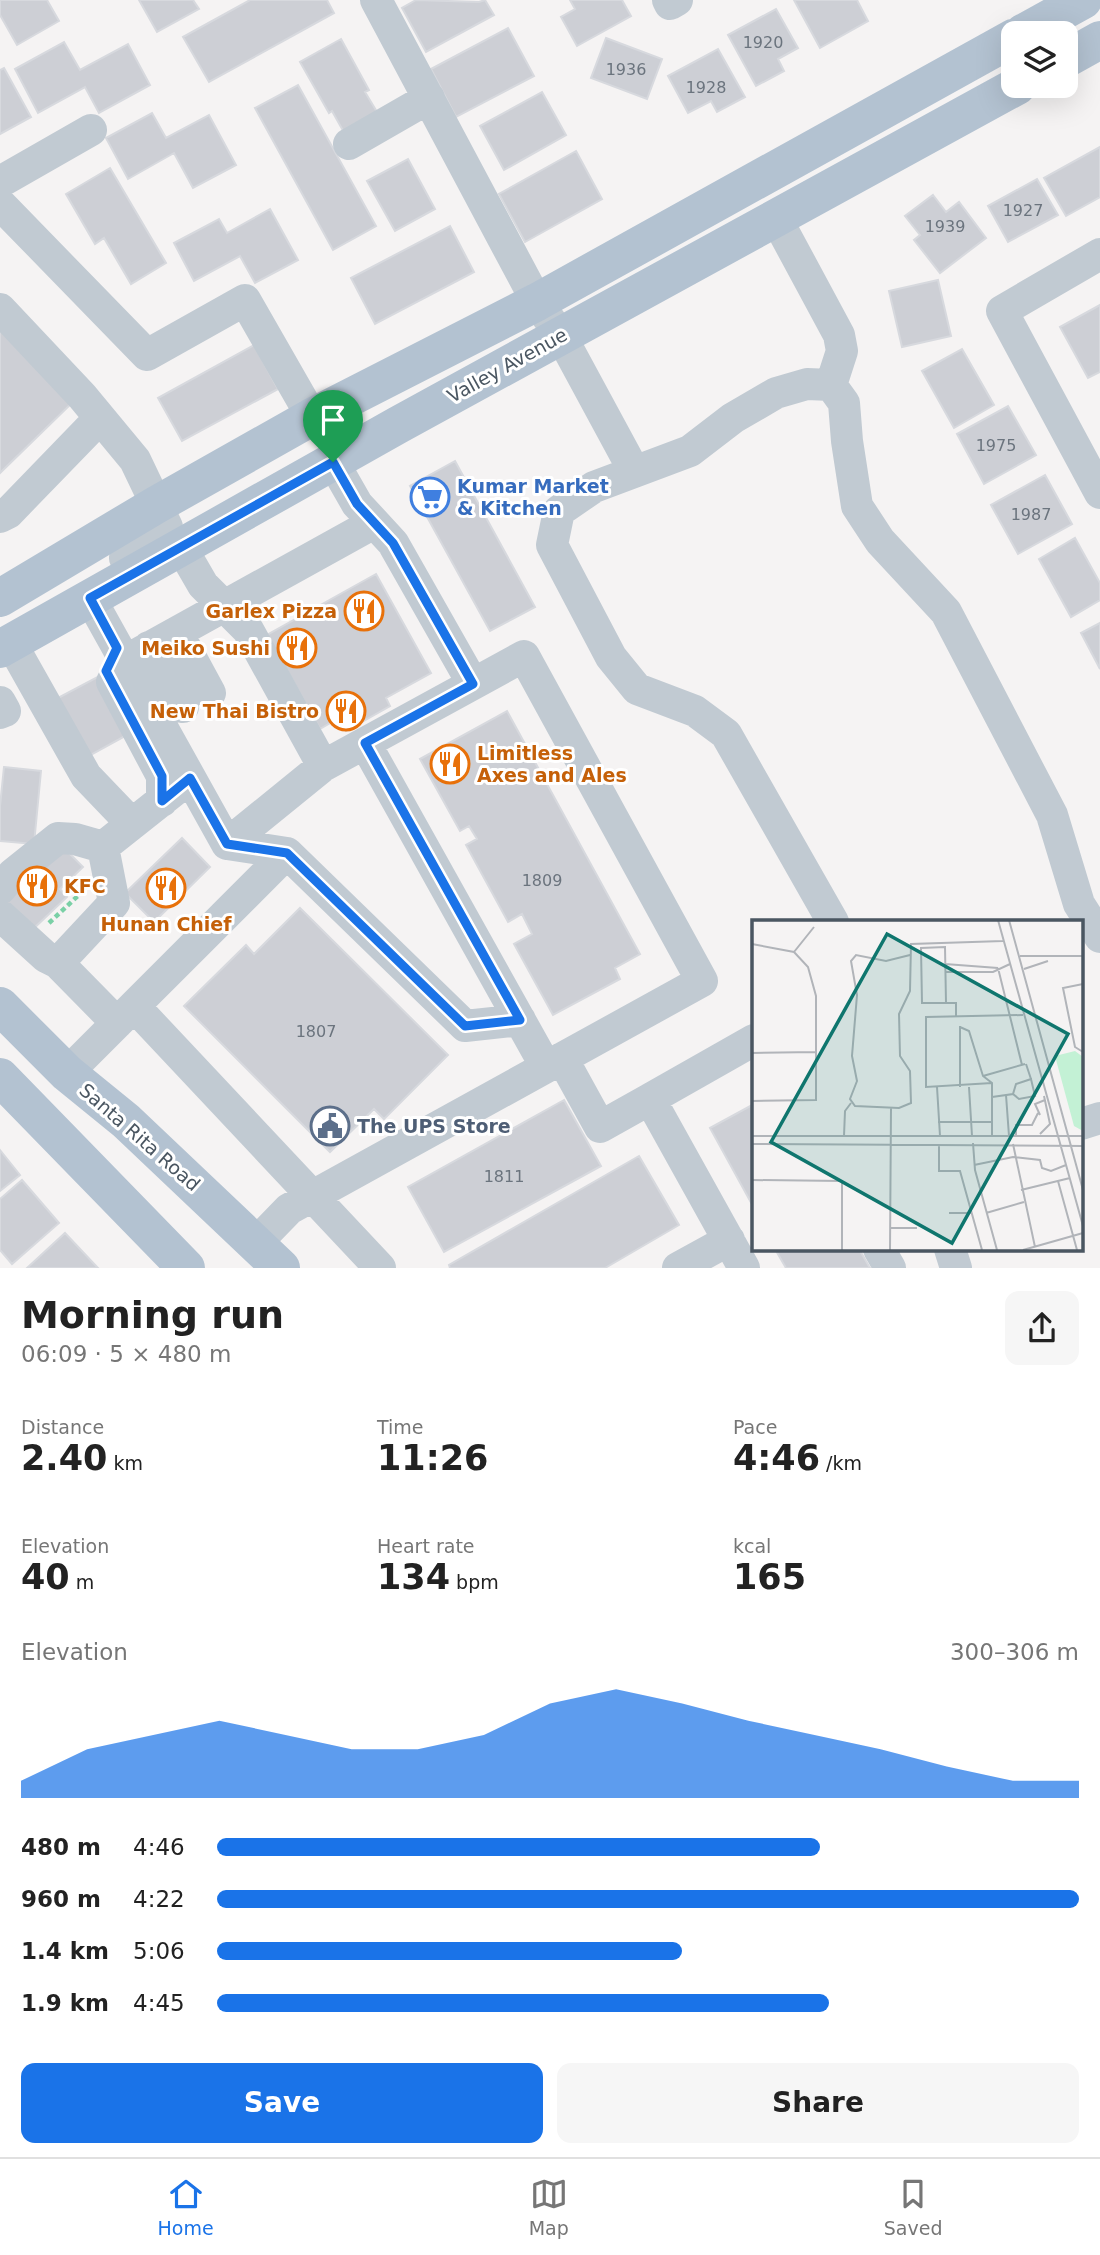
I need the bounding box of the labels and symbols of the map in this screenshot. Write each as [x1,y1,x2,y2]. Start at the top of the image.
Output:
house number: 1920 [743,33,783,52]
house number: 1936 [606,60,646,79]
house number: 1928 [686,78,726,97]
house number: 1927 [1003,201,1043,220]
house number: 1939 [925,217,965,236]
street label: Valley Avenue [443,323,571,407]
pin [303,390,363,462]
house number: 1975 [976,436,1016,455]
place label: Kumar Market & Kitchen [457,475,609,519]
supermarket icon: Kumar Market & Kitchen [409,476,451,518]
house number: 1987 [1011,505,1051,524]
restaurant icon: Garlex Pizza [343,590,385,632]
place label: Garlex Pizza [206,600,337,622]
restaurant icon: Meiko Sushi [276,627,318,669]
place label: Meiko Sushi [141,637,270,659]
restaurant icon: New Thai Bistro [325,690,367,732]
place label: New Thai Bistro [150,700,319,722]
place label: Limitless Axes and Ales [477,742,627,786]
restaurant icon: Limitless Axes and Ales [429,743,471,785]
restaurant icon: KFC [16,865,58,907]
restaurant icon: Hunan Chief [145,867,187,909]
house number: 1809 [522,871,562,890]
place label: KFC [64,875,106,897]
place label: Hunan Chief [100,913,232,935]
inset map [752,920,1082,1251]
house number: 1807 [296,1022,336,1041]
street label: Santa Rita Road [75,1079,205,1195]
public building icon: The UPS Store [309,1105,351,1147]
place label: The UPS Store [357,1115,511,1137]
house number: 1811 [484,1167,524,1186]

